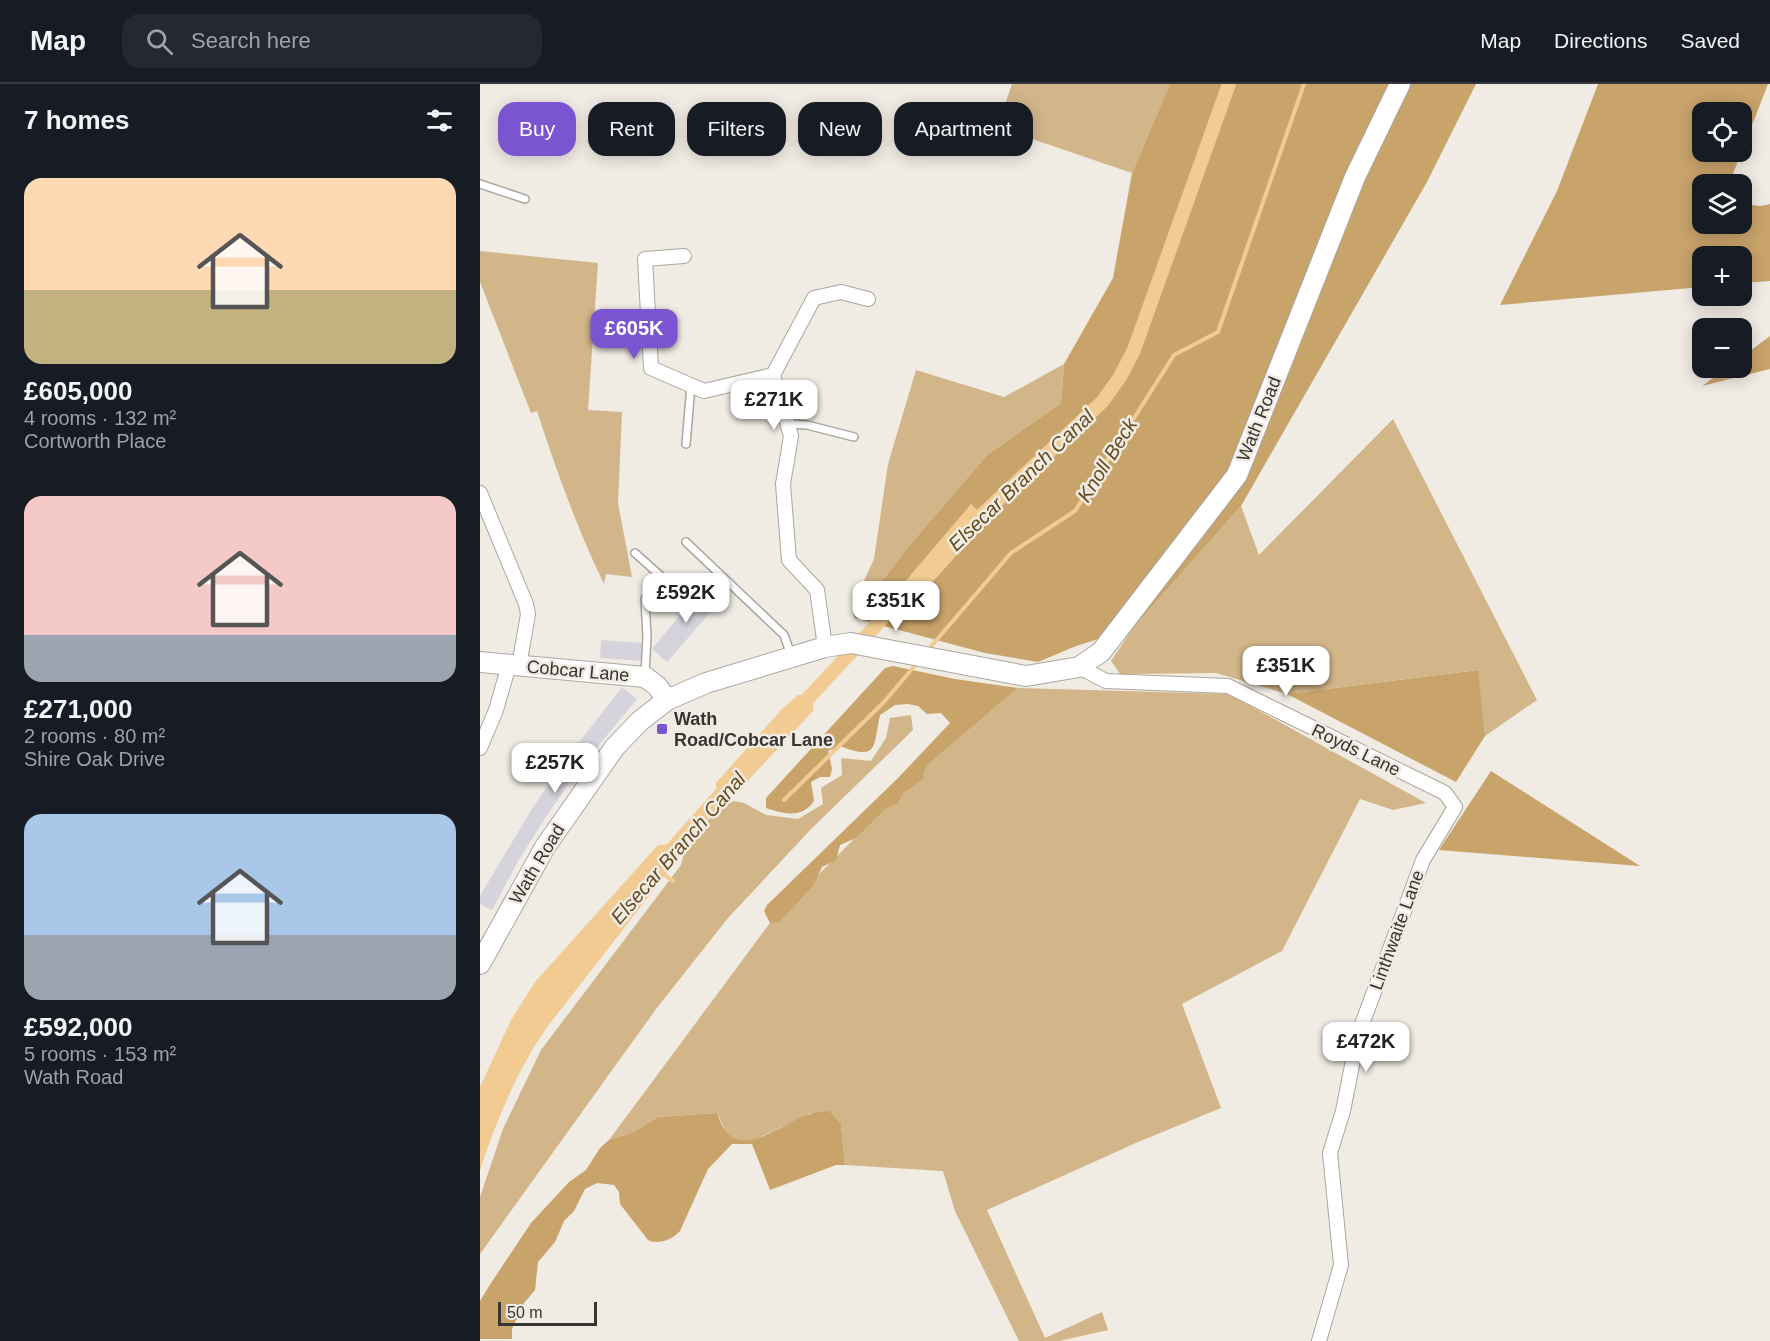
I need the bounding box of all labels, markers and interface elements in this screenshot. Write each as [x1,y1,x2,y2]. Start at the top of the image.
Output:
search box [122,14,542,68]
text: Map [30,25,86,56]
icon: search [143,25,176,58]
text: Search here [191,28,311,53]
text: Map [1480,29,1521,52]
text: Directions [1554,29,1647,52]
text: Saved [1680,29,1740,52]
chip: Buy [498,102,576,156]
chip: Rent [588,102,675,156]
chip: Filters [687,102,786,156]
chip: New [798,102,882,156]
chip: Apartment [894,102,1033,156]
map controls [1692,102,1752,378]
button: locate [1692,102,1752,162]
icon: filters [423,104,456,137]
text: 7 homes [24,105,130,135]
button: layers [1692,174,1752,234]
icon: home [186,217,294,325]
button: + [1692,246,1752,306]
pin: £605K [592,309,676,360]
text: £605K [605,317,663,339]
button: − [1692,318,1752,378]
street label: Wath Road [1233,374,1285,464]
text: £605,000 [24,376,132,406]
pin: £271K [732,380,816,431]
text: £271K [745,388,803,410]
water label: Elsecar Branch Canal [944,405,1099,555]
text: 4 rooms · 132 m² [24,407,176,429]
water label: Knoll Beck [1073,413,1142,506]
text: Cortworth Place [24,430,166,452]
icon: home [186,535,294,643]
pin: £592K [644,573,728,624]
text: £592K [657,581,715,603]
pin: £351K [854,581,938,632]
text: £351K [867,589,925,611]
pin: £351K [1244,646,1328,697]
text: £351K [1257,654,1315,676]
street label: Cobcar Lane [526,657,630,685]
text: £271,000 [24,694,132,724]
place label: Wath Road/Cobcar Lane [674,709,833,750]
street label: Royds Lane [1308,720,1404,780]
marker: Wath Road/Cobcar Lane [655,722,669,736]
text: 2 rooms · 80 m² [24,725,165,747]
pin: £257K [513,743,597,794]
text: Shire Oak Drive [24,748,165,770]
text: £257K [526,751,584,773]
water label: Elsecar Branch Canal [606,767,750,928]
street label: Wath Road [505,821,569,907]
icon: home [186,853,294,961]
street label: Linthwaite Lane [1366,867,1428,993]
text: £592,000 [24,1012,132,1042]
pin: £472K [1324,1022,1408,1073]
text: £472K [1337,1030,1395,1052]
text: 5 rooms · 153 m² [24,1043,176,1065]
text: Wath Road [24,1066,123,1088]
scale bar [498,1299,597,1326]
text: 50 m [507,1304,543,1321]

